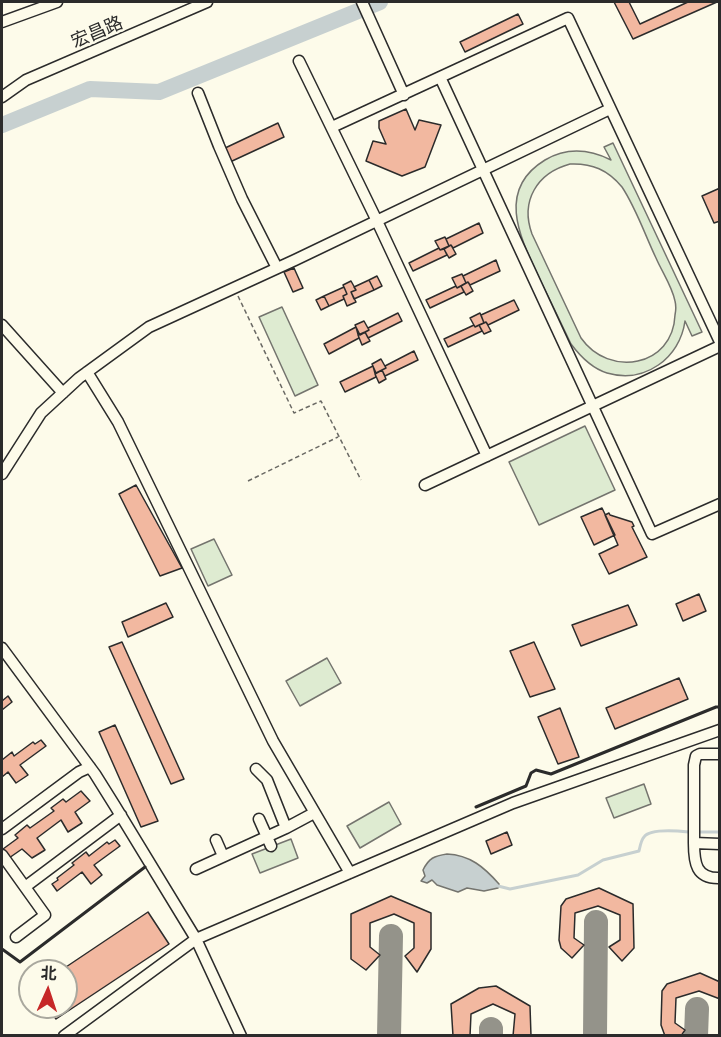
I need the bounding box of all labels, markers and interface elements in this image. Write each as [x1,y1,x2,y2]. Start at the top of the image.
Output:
street label: 宏昌路 [68,12,126,52]
north arrow [18,959,78,1019]
text: 北 [40,963,57,982]

